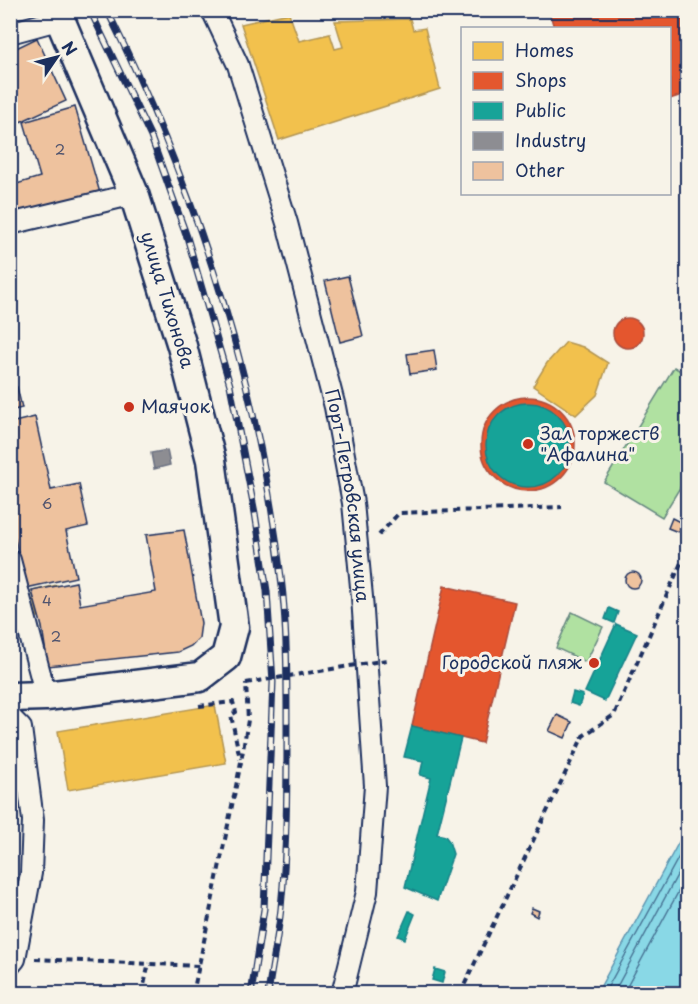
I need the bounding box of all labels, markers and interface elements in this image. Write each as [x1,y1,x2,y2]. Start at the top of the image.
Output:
north arrow [27,27,87,87]
legend [461,27,671,195]
text: N [57,36,84,60]
text: Homes [515,36,573,63]
text: Shops [515,66,566,93]
text: Public [515,96,566,123]
text: Industry [515,126,586,153]
house number: 2 [55,137,65,160]
text: Other [515,156,565,183]
street label: улица Тихонова [135,228,202,372]
street label: Порт-Петровская улица [319,386,377,604]
place label: Маячок [141,392,210,419]
marker: Маячок [122,400,136,414]
place label: Зал торжеств "Афалина" [540,419,659,467]
marker: Зал торжеств "Афалина" [521,437,535,451]
house number: 6 [42,491,52,514]
house number: 4 [42,588,52,611]
house number: 2 [51,624,61,647]
place label: Городской пляж [442,648,582,675]
marker: Городской пляж [587,656,601,670]

